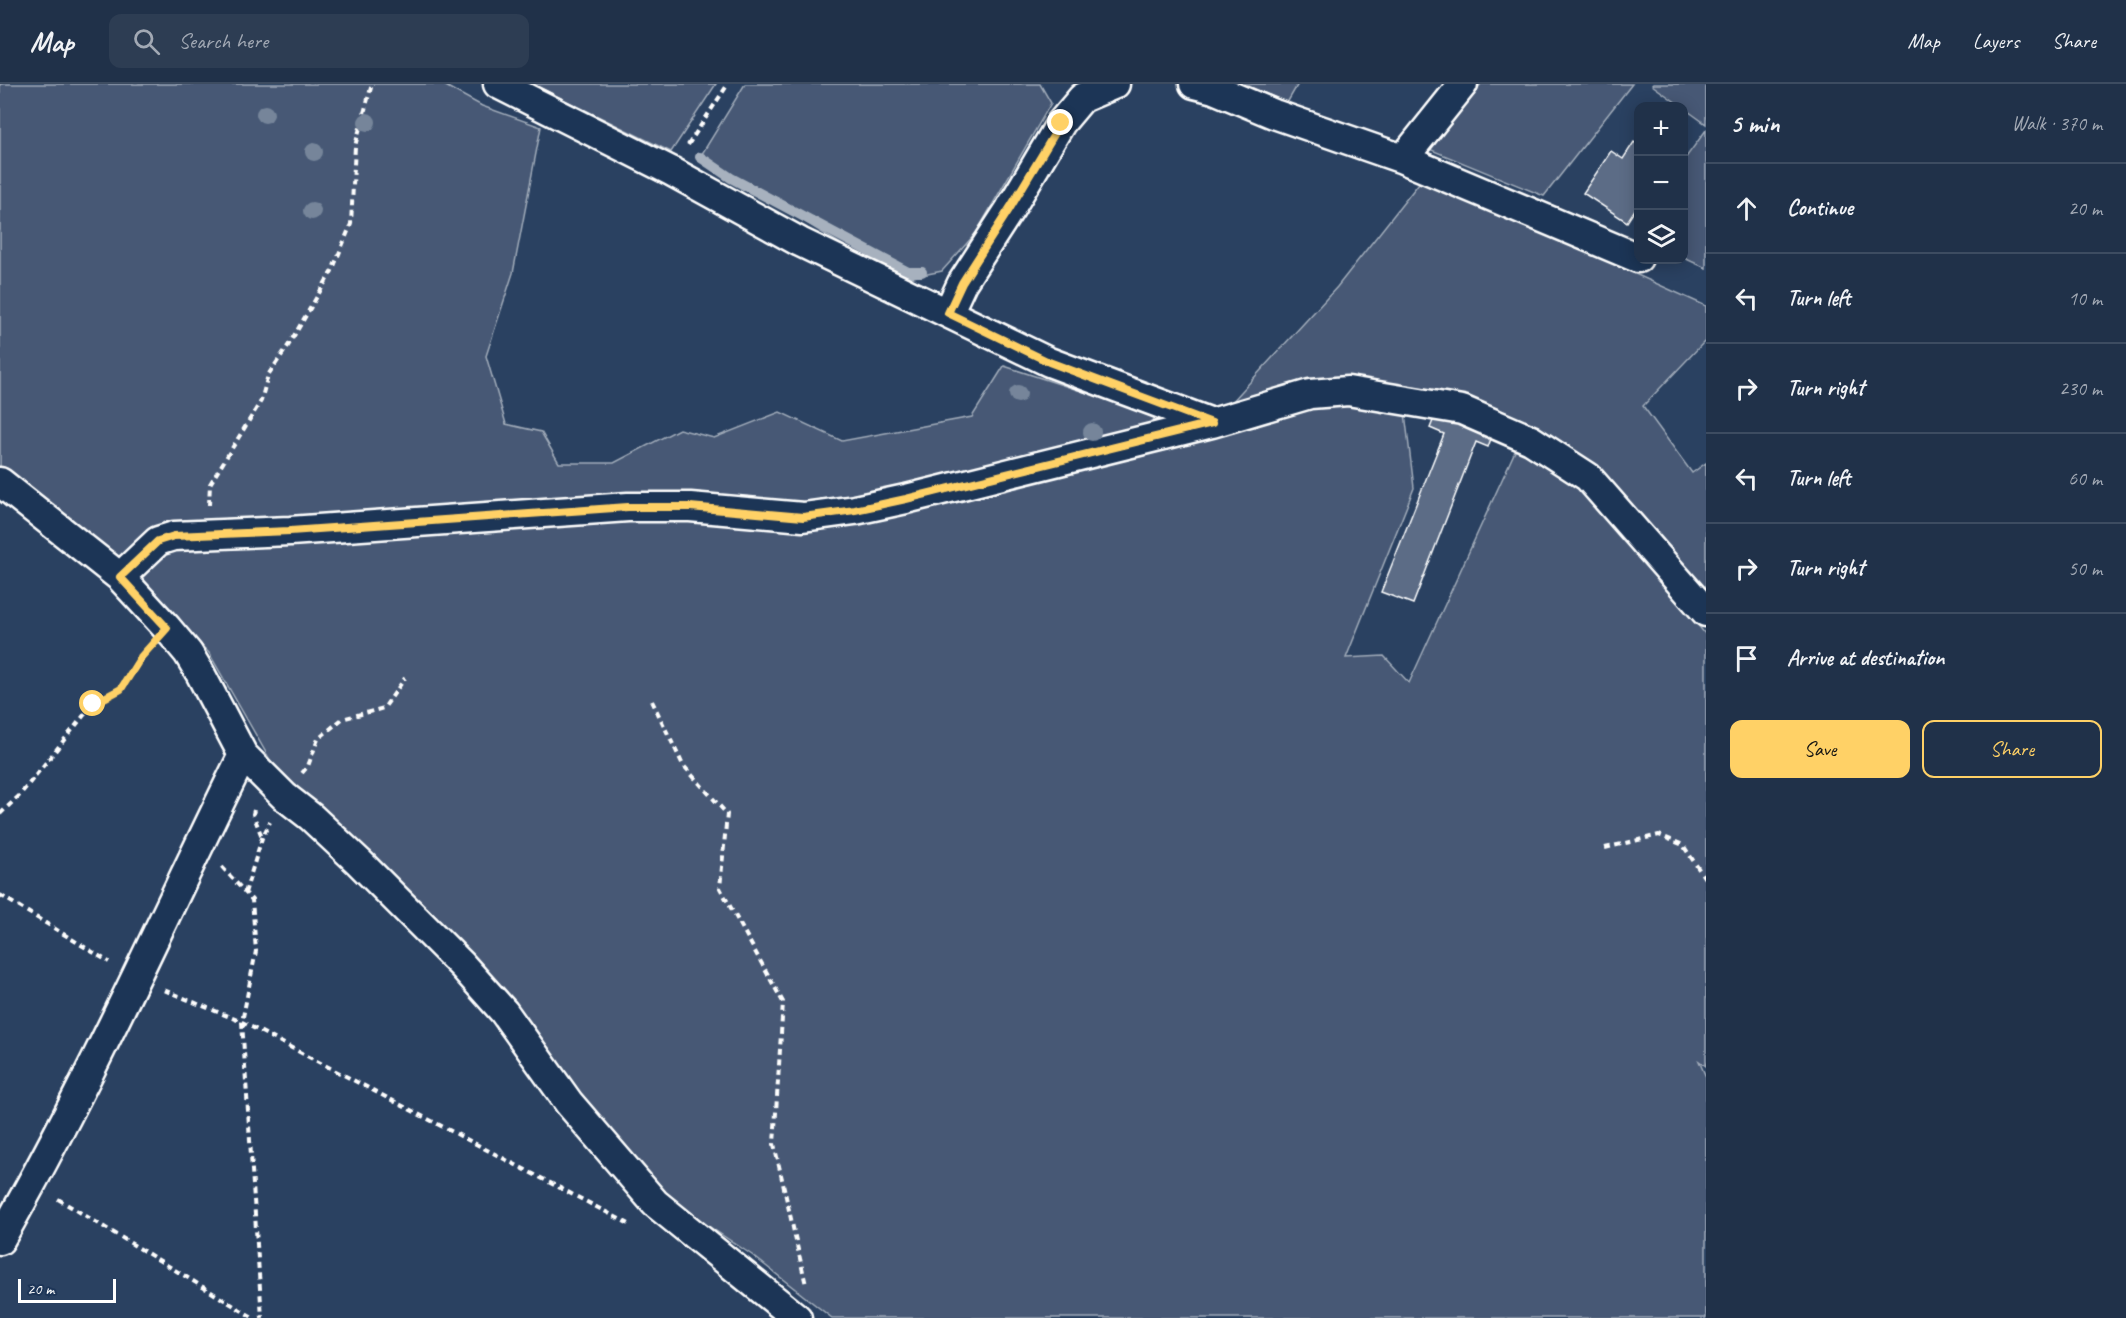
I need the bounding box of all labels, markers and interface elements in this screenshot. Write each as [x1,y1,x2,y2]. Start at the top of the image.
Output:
search box [109,14,529,68]
text: Map [30,24,73,59]
icon: search [130,25,163,58]
text: Search here [178,27,268,55]
text: Map [1907,28,1940,54]
text: Layers [1973,28,2019,54]
text: Share [2052,28,2096,54]
map controls [1634,102,1688,264]
button: + [1634,102,1688,156]
text: 5 min [1730,107,1779,140]
route end [1047,109,1073,135]
text: Walk · 370 m [2012,111,2102,136]
button: − [1634,156,1688,210]
icon: ahead [1730,192,1763,225]
text: Continue [1787,194,1853,222]
text: 20 m [2068,196,2102,221]
button: layers [1634,210,1688,264]
icon: left [1730,282,1763,315]
text: Turn left [1787,284,1851,312]
text: 10 m [2068,286,2102,311]
icon: right [1730,372,1763,405]
text: Turn right [1787,374,1864,402]
text: 230 m [2059,376,2102,401]
icon: left [1730,462,1763,495]
text: Turn left [1787,464,1851,492]
text: 60 m [2068,466,2102,491]
icon: right [1730,552,1763,585]
text: Turn right [1787,554,1864,582]
text: 50 m [2068,556,2102,581]
icon: arrive [1730,642,1763,675]
text: Arrive at destination [1787,644,1944,672]
route start [79,690,105,716]
button: Save [1730,720,1910,778]
button: Share [1922,720,2102,778]
scale bar [18,1276,116,1304]
text: 20 m [27,1279,54,1299]

